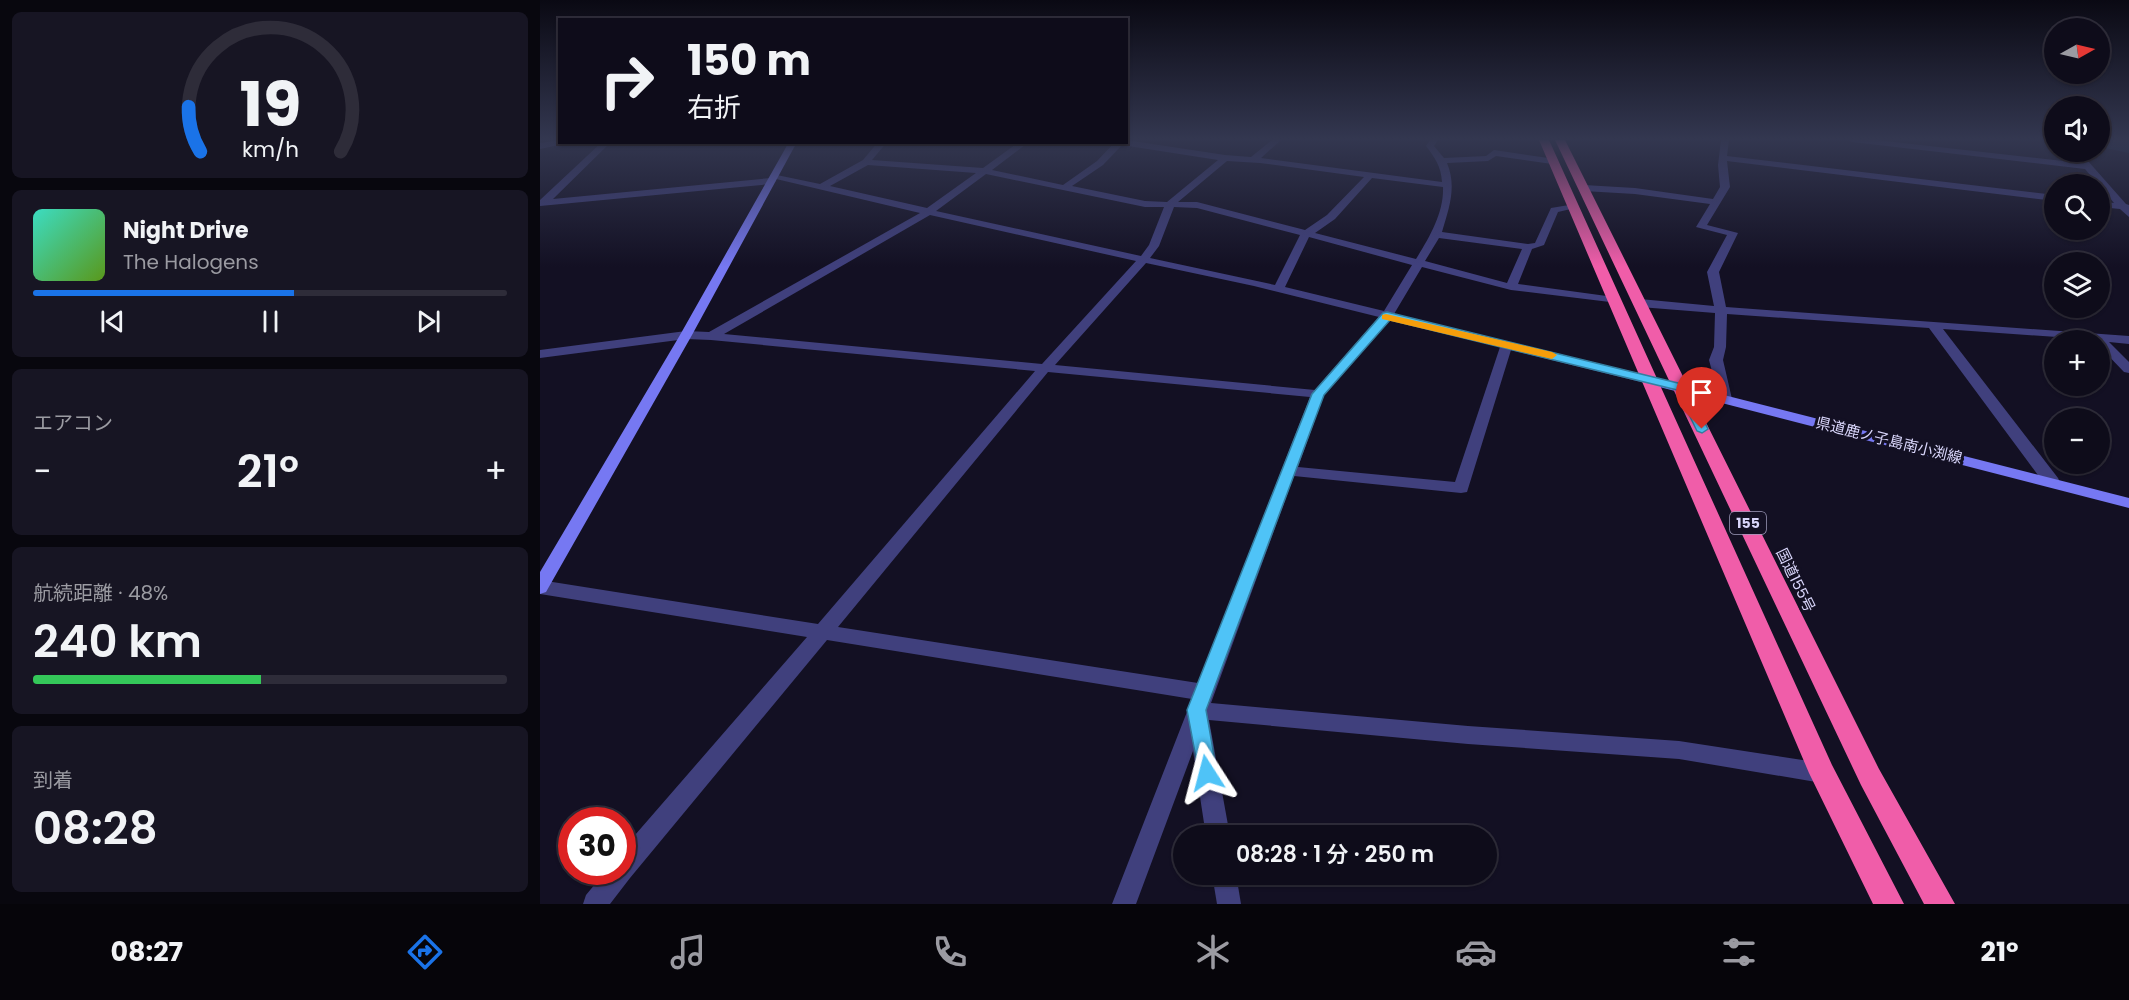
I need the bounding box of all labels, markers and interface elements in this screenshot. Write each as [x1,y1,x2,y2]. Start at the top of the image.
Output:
north arrow [2044,18,2110,84]
map controls [2044,18,2110,474]
text: 150 m [687,31,811,90]
icon: right [588,42,666,120]
text: 19 [239,60,301,148]
text: 右折 [687,89,741,126]
button: sound [2044,96,2110,162]
text: km/h [241,135,299,166]
button: search [2044,174,2110,240]
text: Night Drive [123,215,249,246]
text: The Halogens [123,248,259,276]
button: layers [2044,252,2110,318]
icon: previous [96,305,129,338]
icon: pause [254,305,287,338]
icon: next [412,305,445,338]
button: + [2044,330,2110,396]
pin [1676,367,1727,429]
icon: arrive [1685,376,1718,409]
button: − [2044,408,2110,474]
text: エアコン [33,409,113,437]
street label: 県道鹿ノ子島南小渕線 [1814,412,1964,468]
text: 21° [237,440,299,503]
text: − [33,448,51,495]
text: + [484,448,507,495]
road number: 155 [1730,512,1766,534]
street label: 国道155号 [1772,545,1820,615]
text: 航続距離 · 48% [33,579,168,607]
text: 240 km [33,610,202,673]
position arrow [1175,741,1239,805]
text: 到着 [33,766,73,794]
text: 08:28 [33,797,158,860]
speed limit sign: 30 [558,807,636,885]
text: 08:28 · 1 分 · 250 m [1236,839,1434,870]
icon: directions [404,931,446,973]
icon: music [667,931,709,973]
icon: phone [929,931,971,973]
icon: climate [1192,931,1234,973]
icon: car [1455,931,1497,973]
icon: filters [1718,931,1760,973]
text: 08:27 [110,933,183,970]
text: 21° [1981,933,2019,970]

